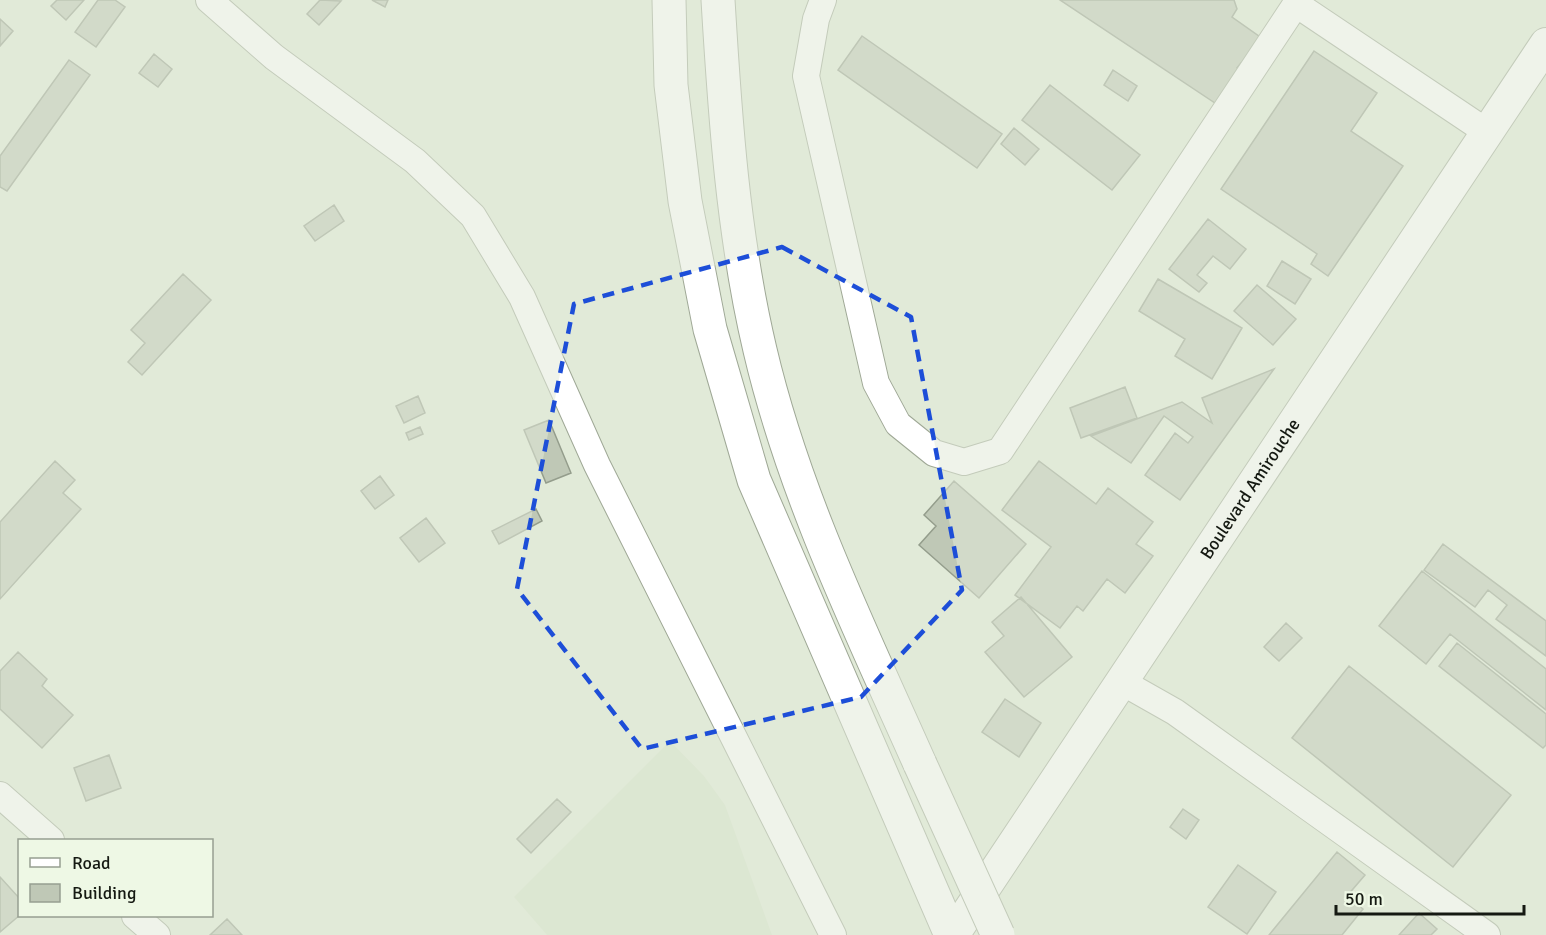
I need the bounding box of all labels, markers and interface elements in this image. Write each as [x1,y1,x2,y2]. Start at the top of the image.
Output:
street label: Boulevard Amirouche [1195,414,1305,563]
legend [18,839,213,917]
text: Road [72,852,111,874]
scale bar [1336,878,1524,916]
text: Building [72,882,136,904]
text: 50 m [1345,888,1383,910]

